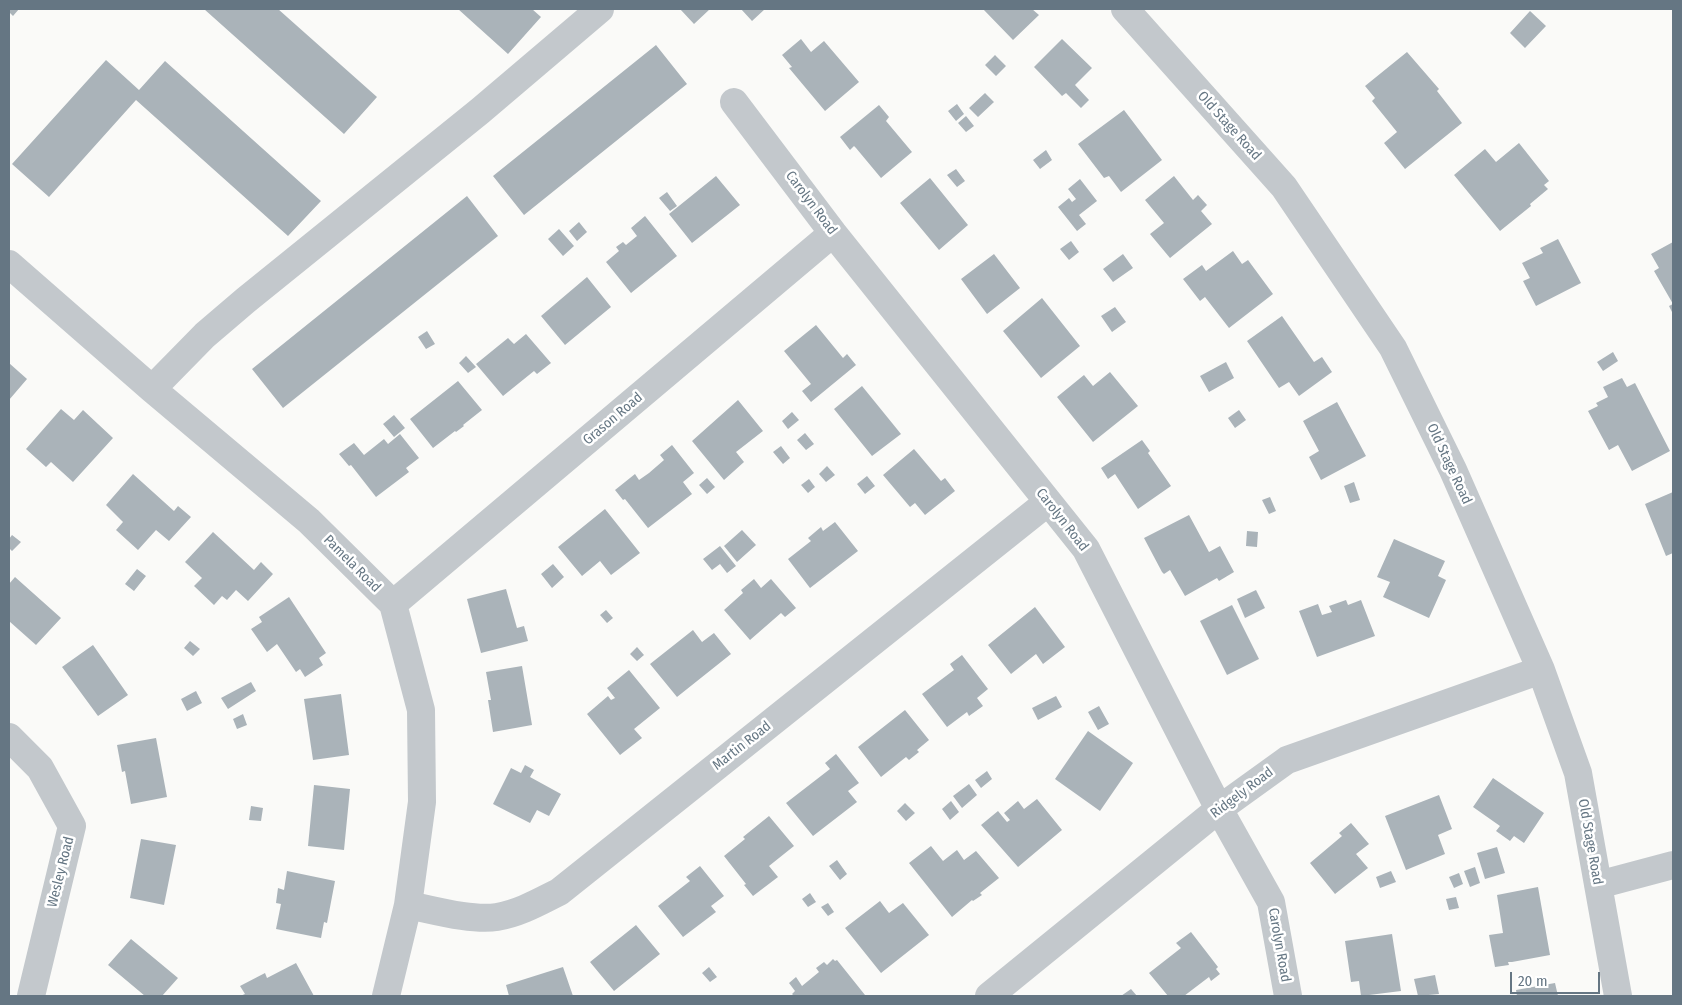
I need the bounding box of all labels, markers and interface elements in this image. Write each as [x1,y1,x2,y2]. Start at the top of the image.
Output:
street label: Old Stage Road [1194,88,1264,164]
street label: Carolyn Road [782,168,840,238]
street label: Grason Road [580,389,646,449]
street label: Old Stage Road [1423,421,1475,507]
street label: Carolyn Road [1032,485,1092,555]
street label: Pamela Road [320,532,384,596]
street label: Martin Road [709,718,775,774]
street label: Ridgely Road [1207,764,1277,822]
street label: Old Stage Road [1574,798,1606,886]
street label: Wesley Road [44,835,78,909]
street label: Carolyn Road [1264,907,1294,983]
scale bar [1512,962,1602,994]
text: 20 m [1518,972,1548,990]

